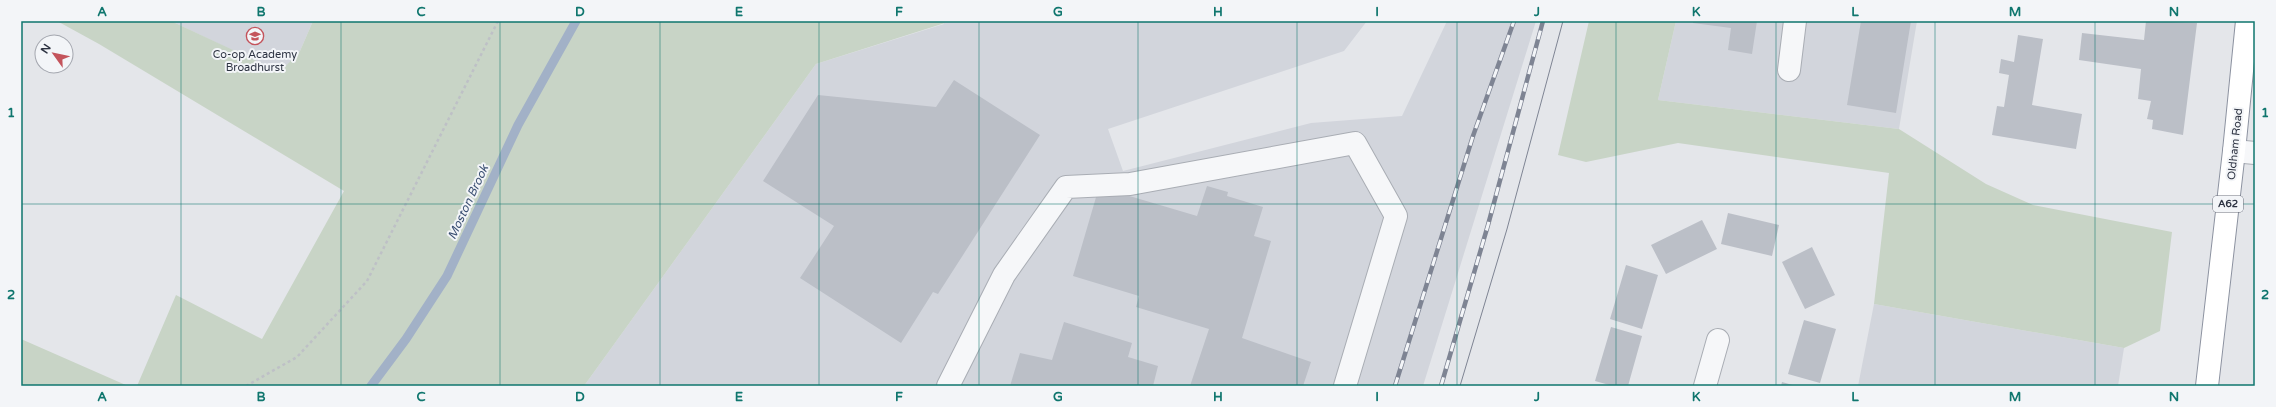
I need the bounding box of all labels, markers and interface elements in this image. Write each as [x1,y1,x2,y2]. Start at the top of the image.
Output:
text: A [97,4,107,20]
text: B [256,4,266,20]
text: C [416,4,426,20]
text: D [575,4,585,20]
text: E [735,4,743,20]
text: F [895,4,903,20]
text: G [1053,4,1063,20]
text: H [1213,4,1223,20]
text: I [1375,4,1379,20]
text: J [1533,4,1540,20]
text: K [1692,4,1701,20]
text: L [1851,4,1859,20]
text: M [2009,4,2021,20]
text: N [2169,4,2179,20]
school or university icon: Co-op Academy Broadhurst [245,26,265,46]
north arrow [34,34,74,74]
text: N [38,42,54,56]
place label: Co-op Academy Broadhurst [213,48,297,74]
text: 1 [7,105,15,121]
text: 1 [2261,105,2269,121]
street label: Oldham Road [2225,107,2245,180]
water label: Moston Brook [445,161,492,241]
road number: A62 [2213,196,2243,212]
text: 2 [7,287,15,303]
text: 2 [2261,287,2269,303]
text: A [97,389,107,405]
text: B [256,389,266,405]
text: C [416,389,426,405]
text: D [575,389,585,405]
text: E [735,389,743,405]
text: F [895,389,903,405]
text: G [1053,389,1063,405]
text: H [1213,389,1223,405]
text: I [1375,389,1379,405]
text: J [1533,389,1540,405]
text: K [1692,389,1701,405]
text: L [1851,389,1859,405]
text: M [2009,389,2021,405]
text: N [2169,389,2179,405]

